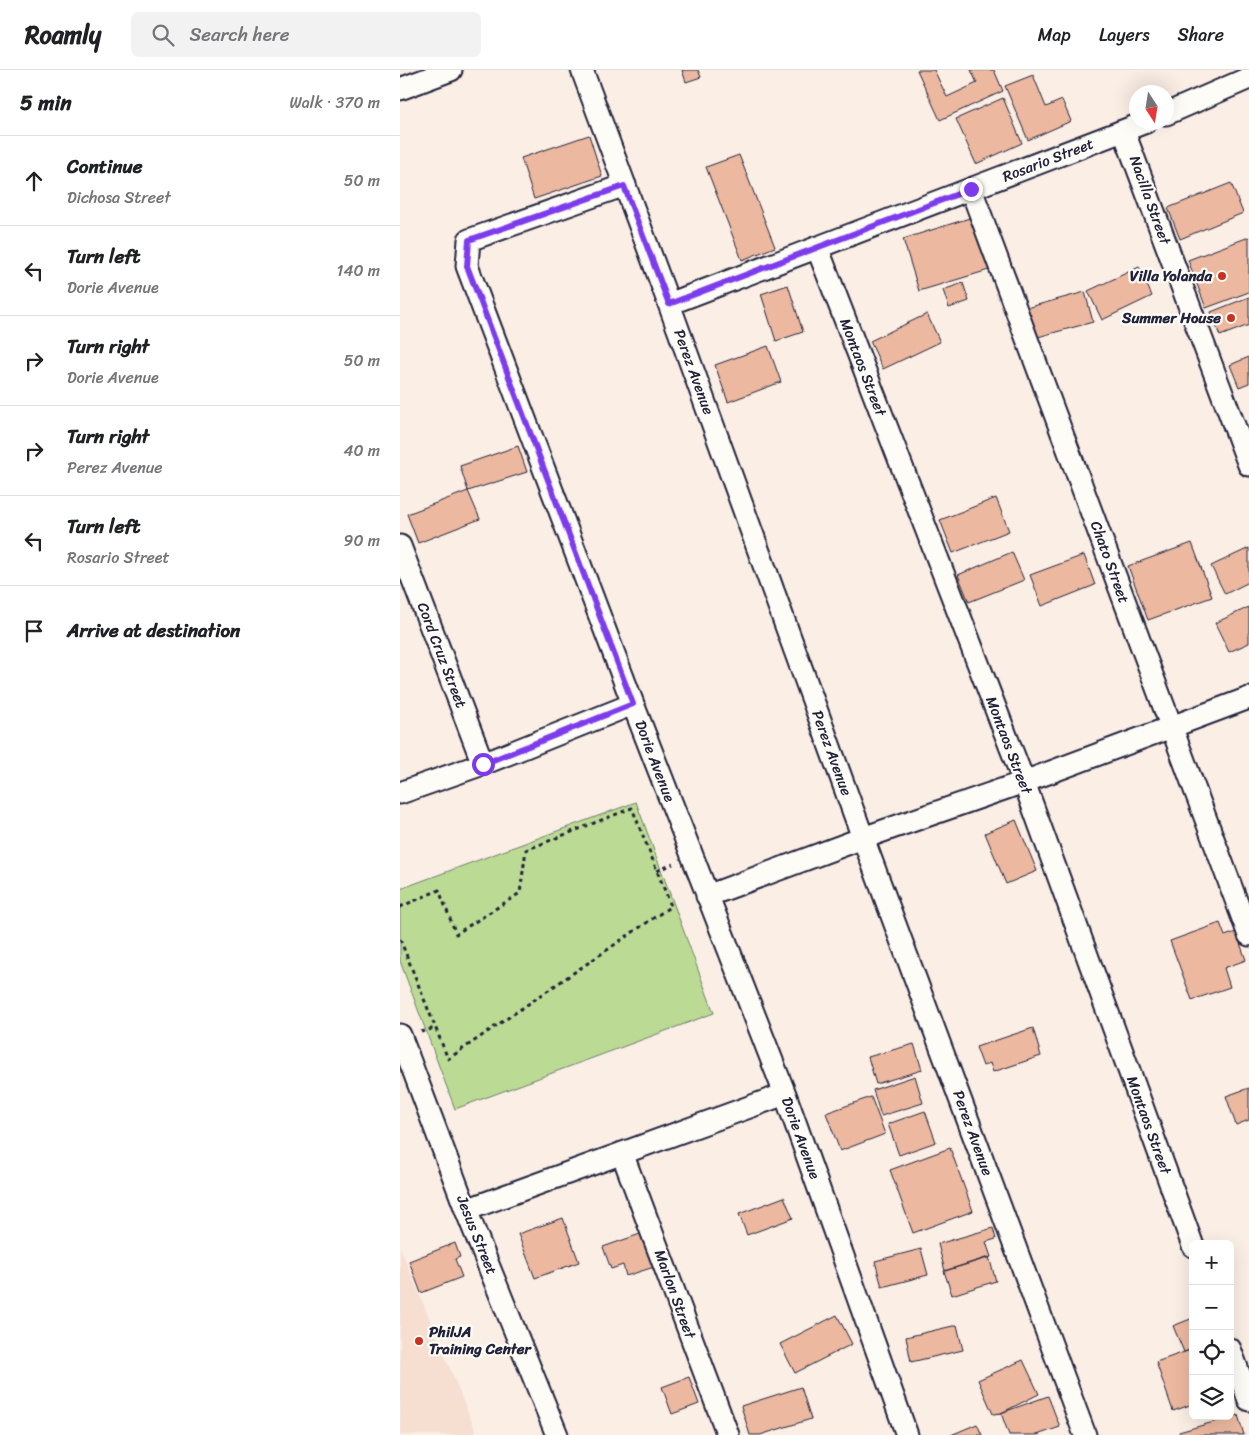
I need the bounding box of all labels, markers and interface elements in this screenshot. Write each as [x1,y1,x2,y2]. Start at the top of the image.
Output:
search box [131,12,481,57]
text: Roamly [25,14,101,56]
text: Search here [189,18,289,51]
text: Map [1038,19,1071,51]
text: Layers [1099,19,1150,51]
text: Share [1178,19,1224,51]
icon: search [149,21,177,49]
text: 5 min [20,84,72,122]
north arrow [1129,85,1174,130]
text: Walk · 370 m [289,88,380,117]
street label: Rosario Street [998,130,1098,189]
text: Continue [67,150,143,183]
street label: Nacilla Street [1122,152,1178,249]
text: 50 m [344,166,380,195]
icon: ahead [20,167,48,195]
route end [960,178,983,201]
text: Dichosa Street [67,183,171,212]
text: Turn left [67,240,140,273]
text: 140 m [337,256,380,285]
icon: left [20,257,48,285]
place label: Villa Yolanda [1130,263,1212,289]
marker: Villa Yolanda [1216,270,1228,282]
text: Dorie Avenue [67,273,159,302]
place label: Summer House [1121,305,1221,331]
marker: Summer House [1225,312,1237,324]
street label: Montaos Street [832,314,894,421]
street label: Perez Avenue [666,325,722,419]
text: Turn right [67,330,149,363]
text: 50 m [344,346,380,375]
icon: right [20,347,48,375]
text: Dorie Avenue [67,363,159,392]
text: Turn right [67,420,149,453]
text: 40 m [343,436,380,465]
icon: right [20,437,48,465]
text: Perez Avenue [67,453,163,482]
text: Turn left [67,510,140,543]
street label: Chato Street [1083,517,1137,607]
text: 90 m [344,526,380,555]
icon: left [20,527,48,555]
text: Rosario Street [67,543,169,572]
street label: Cord Cruz Street [410,598,474,712]
text: Arrive at destination [67,614,240,647]
icon: arrive [20,617,48,645]
street label: Montaos Street [978,692,1040,799]
street label: Perez Avenue [804,706,860,800]
street label: Dorie Avenue [627,716,683,806]
route start [472,753,495,776]
street label: Montaos Street [1119,1072,1179,1179]
street label: Perez Avenue [945,1086,1001,1180]
street label: Dorie Avenue [774,1093,828,1183]
street label: Jesus Street [449,1190,505,1279]
map controls [1189,1240,1234,1420]
button: + [1189,1240,1234,1285]
street label: Marlon Street [647,1246,703,1343]
button: − [1189,1285,1234,1330]
place label: PhilJA Training Center [429,1319,533,1362]
button: locate [1189,1330,1234,1375]
marker: PhilJA Training Center [413,1335,425,1347]
button: layers [1189,1375,1234,1420]

